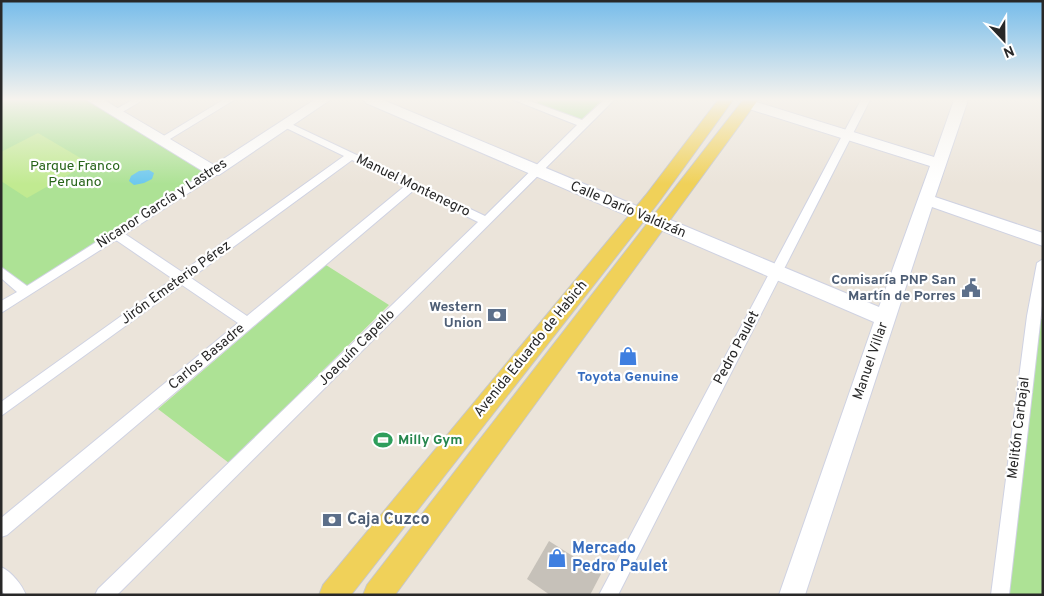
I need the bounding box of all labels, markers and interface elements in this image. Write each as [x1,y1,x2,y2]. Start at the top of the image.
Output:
north arrow [979,15,1029,65]
text: N [1000,41,1016,60]
street label: Manuel Montenegro [353,151,473,221]
street label: Nicanor García y Lastres [94,155,230,253]
park label: Parque Franco Peruano [30,158,120,191]
street label: Calle Darío Valdizán [568,178,688,242]
street label: Jirón Emeterio Pérez [118,237,234,329]
place label: Comisaría PNP San Martín de Porres [831,272,956,305]
street label: Avenida Eduardo de Habich [471,277,591,421]
public building icon: Comisaría PNP San Martín de Porres [960,277,982,299]
place label: Western Union [429,299,482,332]
bank icon: Western Union [486,304,508,326]
street label: Joaquín Capello [315,306,399,390]
street label: Pedro Paulet [711,308,763,388]
street label: Manuel Villar [850,319,892,402]
street label: Carlos Basadre [165,320,249,394]
shop icon: Toyota Genuine [617,345,639,367]
place label: Toyota Genuine [577,369,679,386]
street label: Melitón Carbajal [1004,376,1034,480]
sports icon: Milly Gym [372,429,394,451]
place label: Milly Gym [398,432,463,449]
bank icon: Caja Cuzco [321,509,343,531]
place label: Caja Cuzco [347,510,429,530]
place label: Mercado Pedro Paulet [572,539,668,577]
shop icon: Mercado Pedro Paulet [546,547,568,569]

